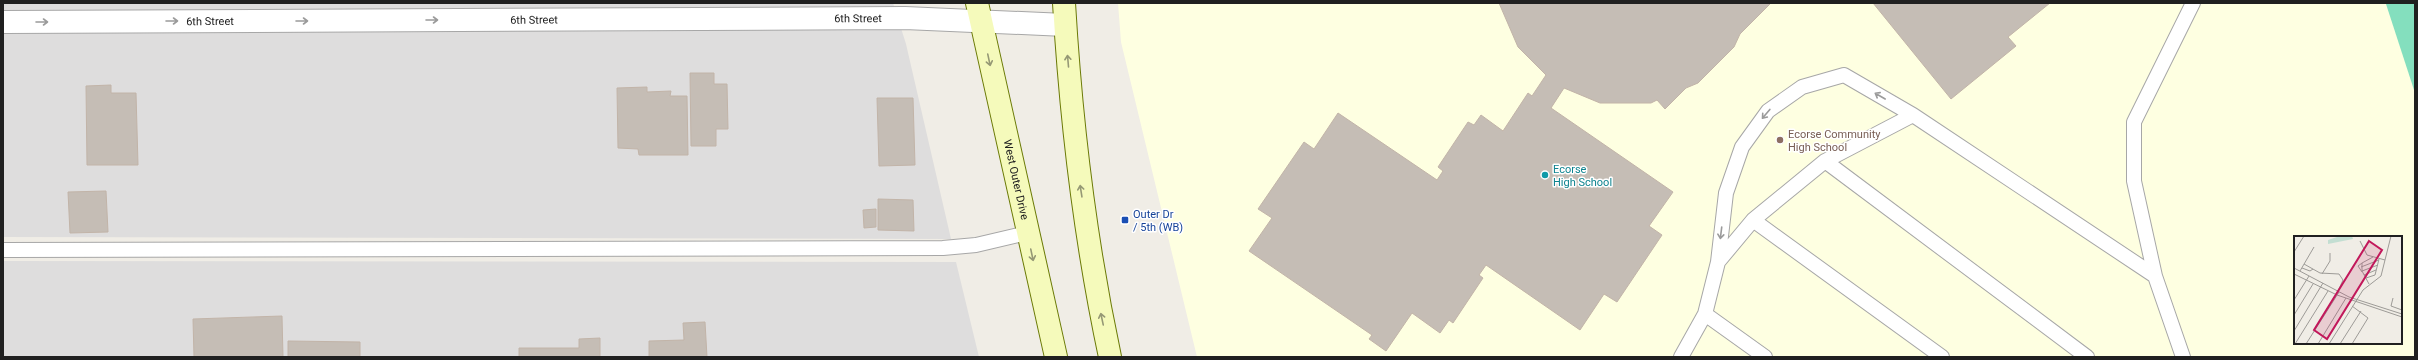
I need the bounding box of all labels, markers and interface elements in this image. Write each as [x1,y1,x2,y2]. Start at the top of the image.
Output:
street label: 6th Street [834,12,882,25]
street label: 6th Street [510,13,558,26]
street label: 6th Street [186,14,234,28]
one-way arrow [425,16,438,24]
one-way arrow [165,17,178,25]
one-way arrow [295,17,308,25]
one-way arrow [35,18,48,26]
one-way arrow [985,53,993,66]
one-way arrow [1064,55,1072,68]
one-way arrow [1874,91,1886,99]
one-way arrow [1762,109,1770,120]
place label: Ecorse Community High School [1788,128,1881,154]
marker: Ecorse Community High School [1775,135,1785,145]
street label: West Outer Drive [1001,138,1032,221]
place label: Ecorse High School [1553,163,1612,189]
marker: Ecorse High School [1540,170,1550,180]
one-way arrow [1077,185,1085,198]
place label: Outer Dr / 5th (WB) [1133,208,1183,234]
marker: Outer Dr / 5th (WB) [1120,215,1130,225]
one-way arrow [1717,226,1725,239]
inset map [2294,236,2402,344]
one-way arrow [1028,249,1036,262]
one-way arrow [1098,313,1106,326]

